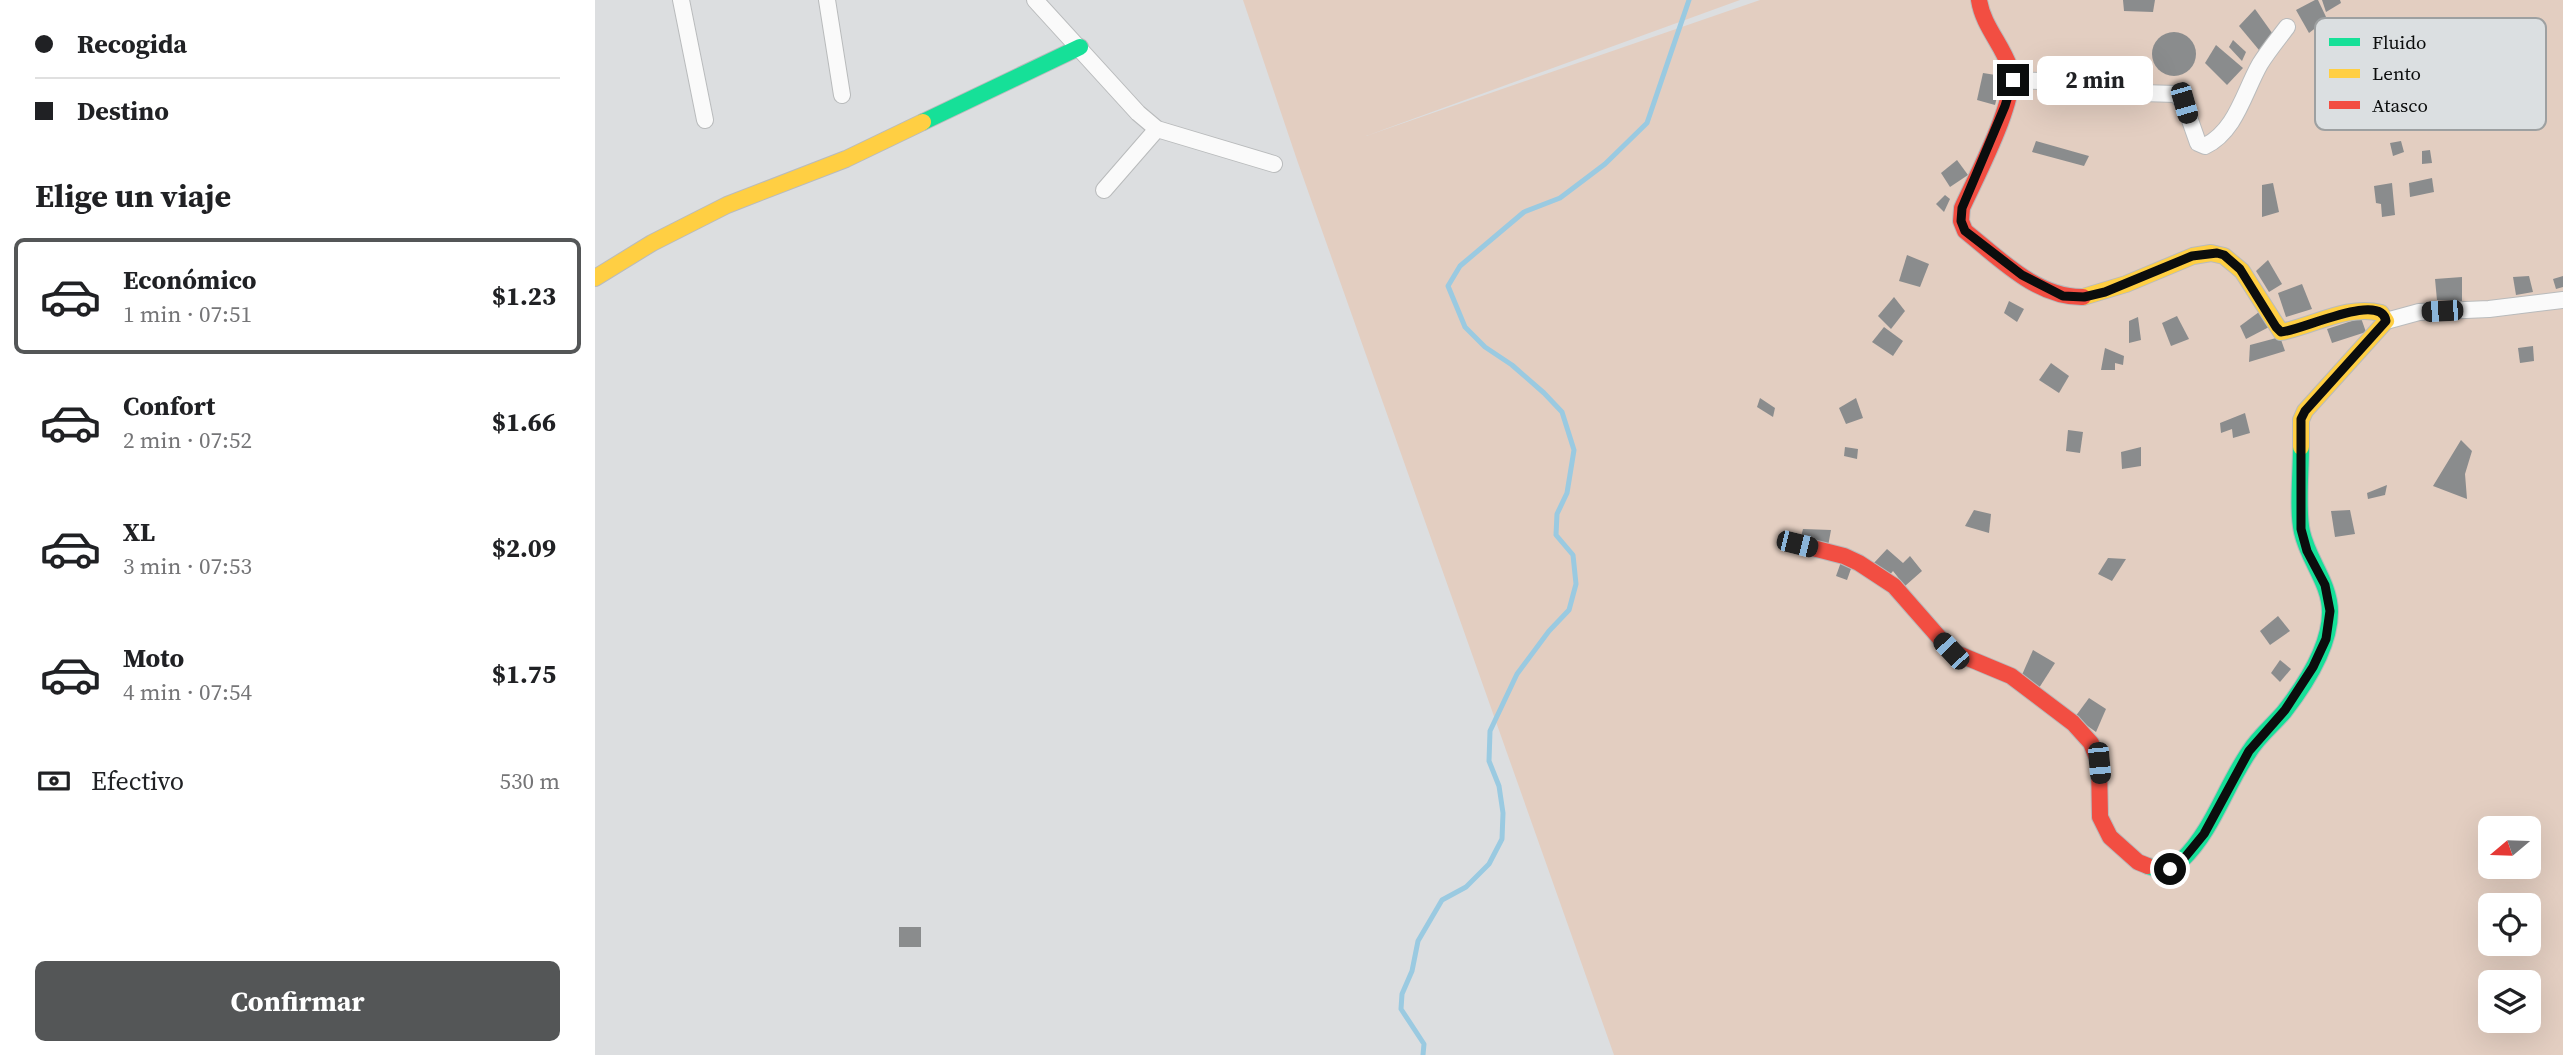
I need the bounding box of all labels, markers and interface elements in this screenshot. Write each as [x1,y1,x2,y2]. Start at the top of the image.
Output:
legend [2315,18,2546,130]
text: Recogida [77,26,187,62]
text: Fluido [2372,29,2426,55]
callout: 2 min [2037,56,2153,104]
text: Lento [2372,60,2421,86]
route end [1997,64,2029,96]
text: 2 min [2065,64,2125,96]
car [2169,80,2200,126]
text: Atasco [2372,92,2428,118]
text: Destino [77,93,169,129]
text: Elige un viaje [35,174,231,218]
text: Económico [123,262,256,298]
icon: car [39,265,102,328]
text: $1.23 [492,278,556,314]
text: 1 min · 07:51 [123,298,252,330]
car [2421,299,2464,323]
text: Confort [123,388,215,424]
icon: car [39,391,102,454]
text: $1.66 [492,404,556,440]
text: 2 min · 07:52 [123,424,252,456]
text: XL [123,514,155,550]
icon: car [39,517,102,580]
car [1775,529,1820,559]
text: $2.09 [492,530,556,566]
text: 3 min · 07:53 [123,550,252,582]
car [1929,628,1974,674]
text: Moto [123,640,184,676]
icon: car [39,643,102,706]
text: $1.75 [492,656,556,692]
text: 4 min · 07:54 [123,676,252,708]
car [2087,741,2112,785]
icon: cash [35,762,73,800]
text: Efectivo [91,763,184,799]
text: 530 m [499,765,560,797]
north arrow [2478,816,2541,878]
map controls [2478,816,2541,1033]
route start [2154,853,2186,885]
button: locate [2478,893,2541,956]
button: Confirmar [35,961,560,1041]
button: layers [2478,970,2541,1033]

